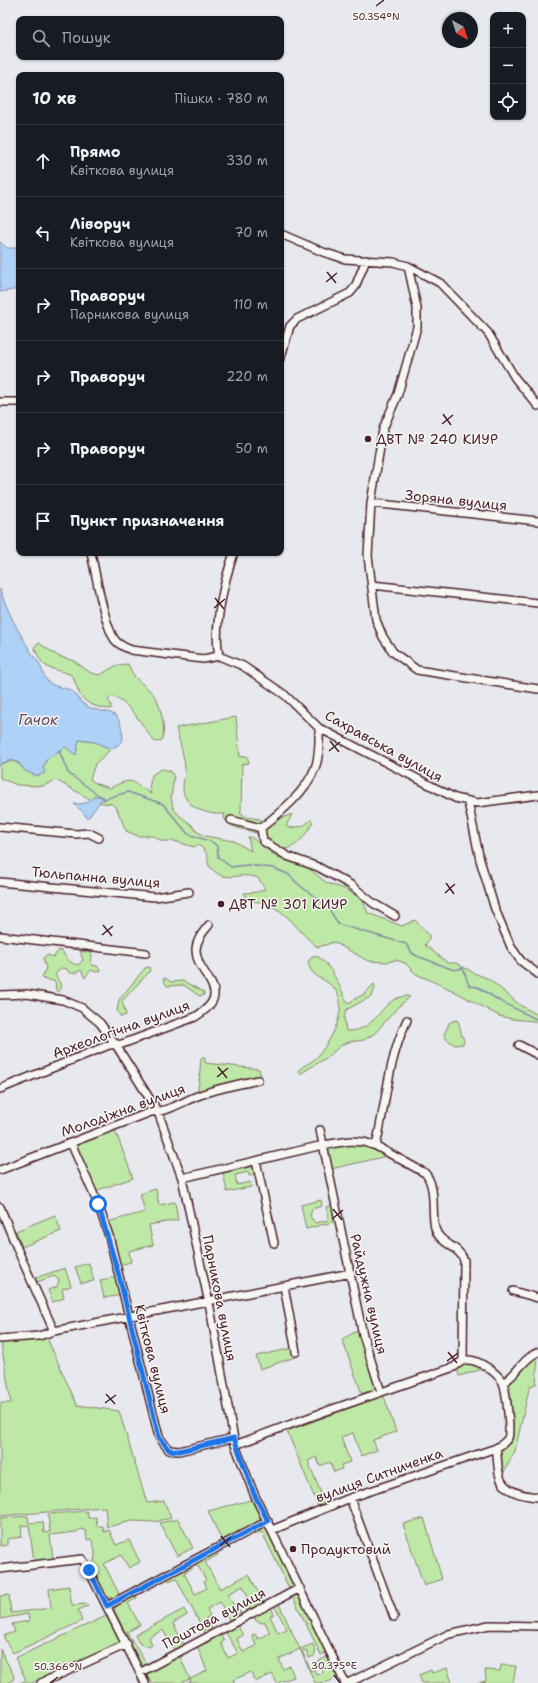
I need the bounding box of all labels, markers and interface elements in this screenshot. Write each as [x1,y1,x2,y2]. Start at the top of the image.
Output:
text: 50.354°N [352,10,400,23]
north arrow [442,12,478,48]
map controls [490,12,526,120]
button: + [490,12,526,48]
search box [16,16,284,60]
icon: search [30,27,52,49]
text: Пошук [62,28,111,48]
button: − [490,48,526,84]
button: locate [490,84,526,120]
text: 10 хв [32,87,76,109]
text: Пішки · 780 m [174,90,268,107]
text: Прямо [70,142,120,162]
icon: ahead [32,150,54,172]
text: 330 m [226,152,268,169]
text: Квіткова вулиця [70,162,174,179]
text: Ліворуч [70,214,130,234]
icon: left [32,222,54,244]
text: 70 m [234,224,268,241]
text: Квіткова вулиця [70,234,174,251]
text: Праворуч [70,286,145,306]
icon: right [32,294,54,316]
text: 110 m [233,296,268,313]
text: Парникова вулиця [70,306,189,323]
icon: right [32,366,54,388]
text: Праворуч [70,367,145,387]
text: 220 m [226,368,268,385]
place label: ДВТ № 240 КИУР [376,430,498,448]
marker: ДВТ № 240 КИУР [363,434,373,444]
icon: right [32,438,54,460]
text: Праворуч [70,439,145,459]
text: 50 m [235,440,268,457]
street label: Зоряна вулиця [404,486,508,514]
icon: arrive [32,510,54,532]
text: Пункт призначення [70,511,225,531]
street label: Сахравська вулиця [322,706,446,786]
water label: Гачок [18,710,59,730]
street label: Тюльпанна вулиця [31,862,161,892]
place label: ДВТ № 301 КИУР [229,895,347,913]
marker: ДВТ № 301 КИУР [216,899,226,909]
street label: Археологічна вулиця [50,996,192,1062]
street label: Молодіжна вулиця [58,1079,188,1141]
route start [89,1195,107,1213]
street label: Райдужна вулиця [346,1232,392,1356]
street label: Парникова вулиця [199,1233,241,1363]
street label: Квіткова вулиця [131,1302,175,1416]
street label: вулиця Ситниченка [313,1444,445,1506]
place label: Продуктовий [301,1540,391,1558]
marker: Продуктовий [288,1544,298,1554]
route end [80,1561,98,1579]
street label: Поштова вулиця [159,1583,269,1653]
text: 30.375°E [311,1659,357,1672]
text: 50.366°N [34,1660,82,1673]

